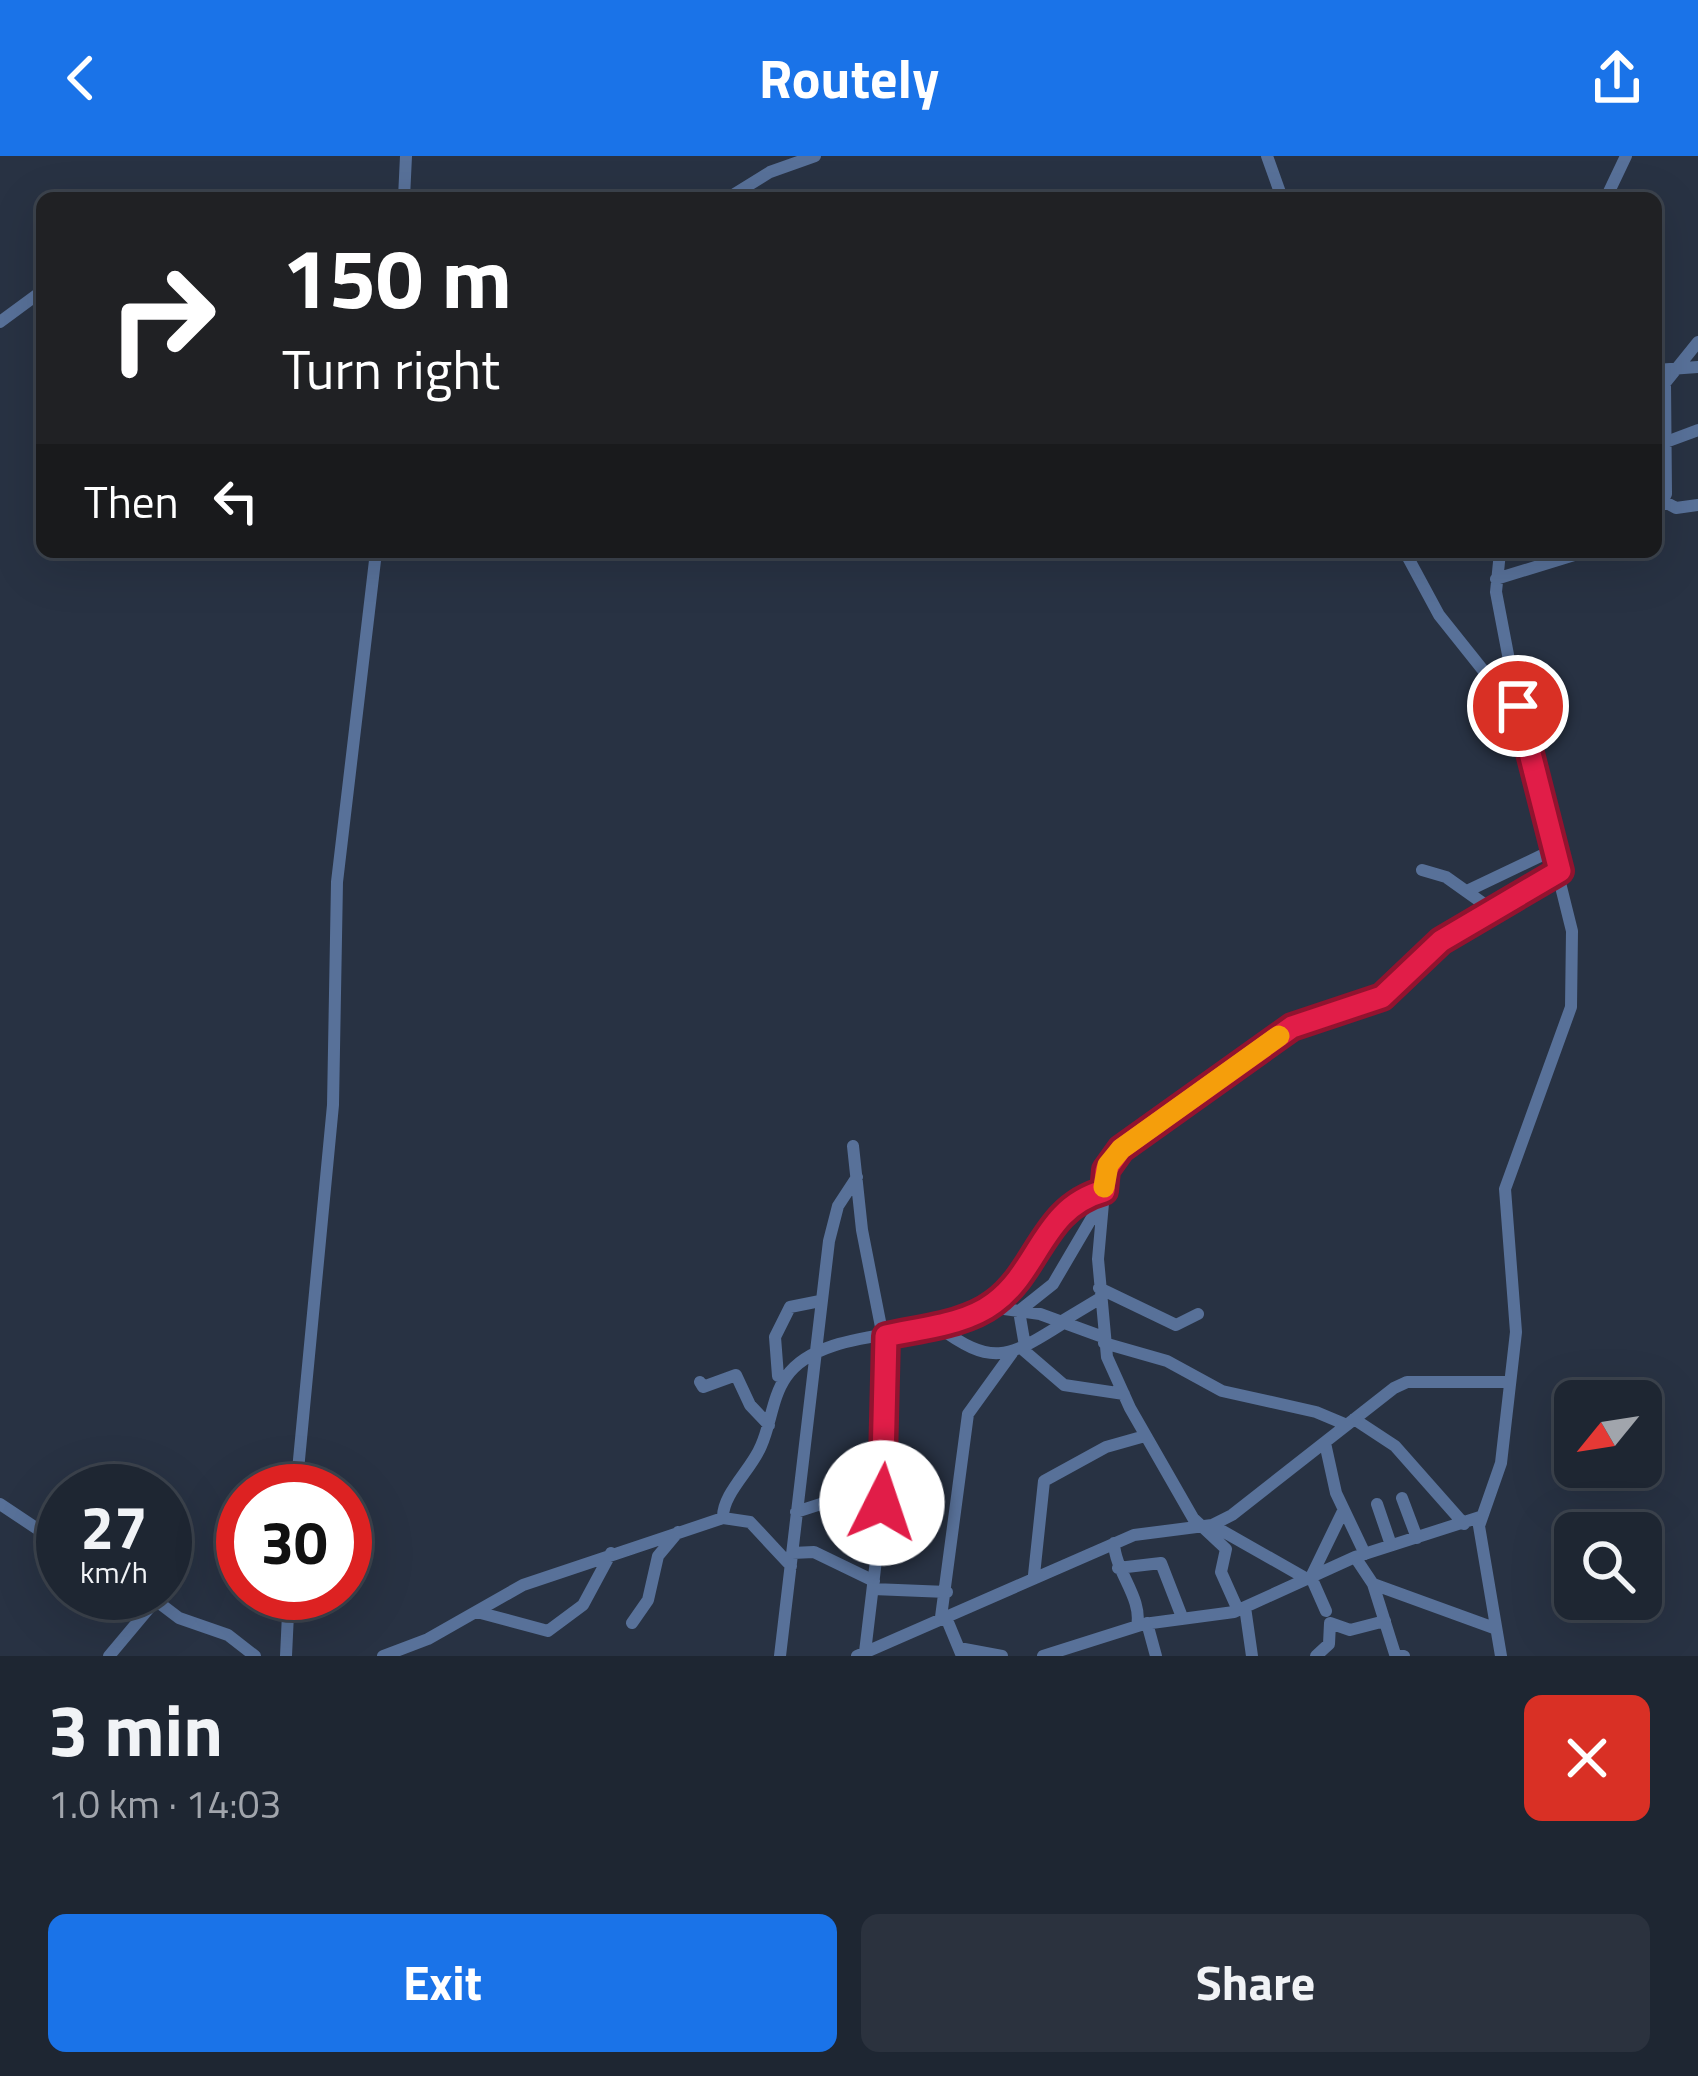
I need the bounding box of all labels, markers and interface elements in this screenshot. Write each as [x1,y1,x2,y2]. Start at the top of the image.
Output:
text: Routely [759,37,939,119]
icon: back [48,45,114,111]
icon: share [1584,45,1650,111]
text: 150 m [282,213,512,341]
icon: right [84,240,240,396]
text: Turn right [282,328,500,410]
text: Then [84,467,179,535]
icon: left [203,468,269,534]
pin [1467,655,1569,757]
icon: arrive [1485,673,1551,739]
north arrow [1554,1380,1662,1488]
map controls [1554,1380,1662,1620]
position arrow [819,1440,945,1566]
speed limit sign: 30 [216,1464,372,1620]
text: 27 [80,1481,148,1572]
button: search [1554,1512,1662,1620]
text: km/h [80,1549,148,1595]
text: 3 min [48,1674,223,1784]
button: close [1524,1695,1650,1821]
text: 1.0 km · 14:03 [48,1774,281,1833]
button: Exit [48,1914,837,2052]
button: Share [861,1914,1650,2052]

